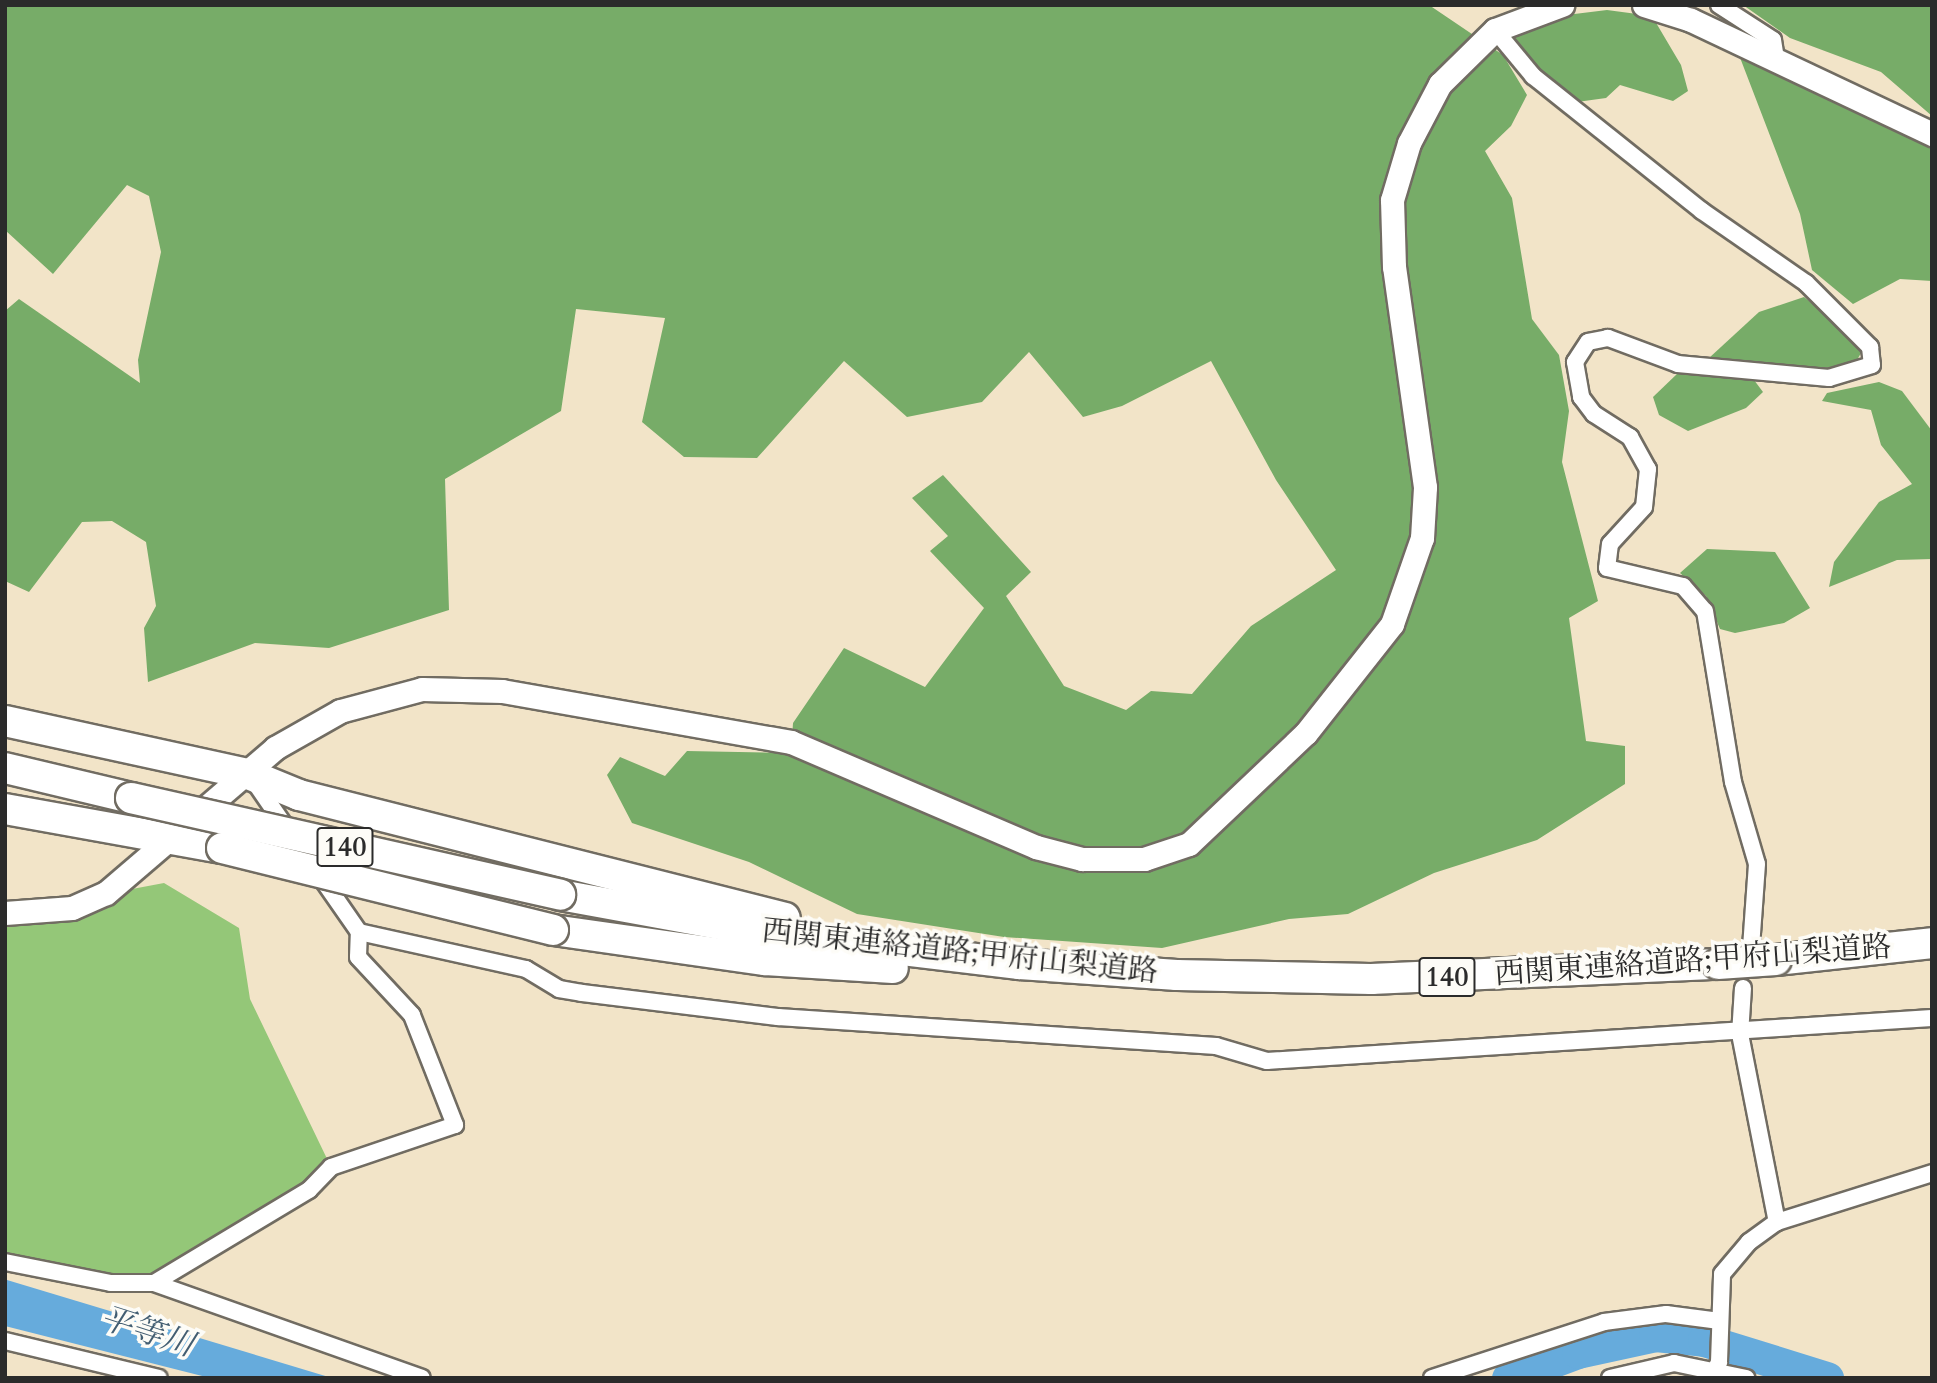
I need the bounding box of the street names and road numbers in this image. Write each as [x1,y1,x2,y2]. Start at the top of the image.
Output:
road number: 140 [315,822,375,872]
street label: 西関東連絡道路;甲府山梨道路 [760,913,1160,991]
street label: 西関東連絡道路;甲府山梨道路 [1493,929,1893,993]
road number: 140 [1417,953,1477,1002]

